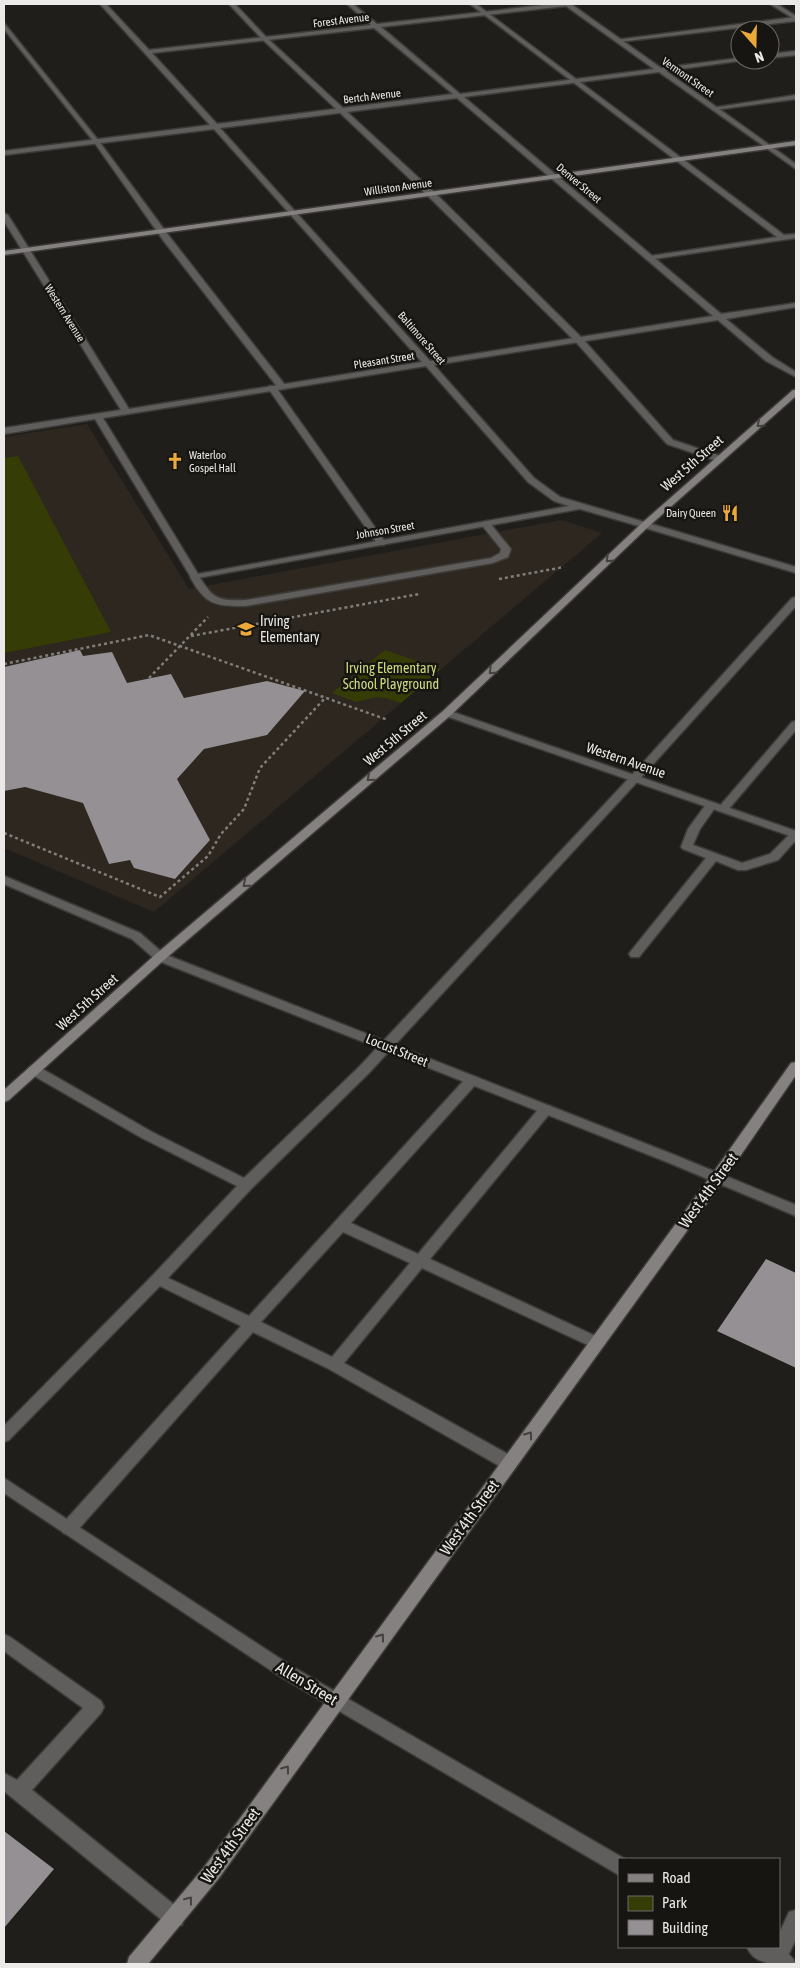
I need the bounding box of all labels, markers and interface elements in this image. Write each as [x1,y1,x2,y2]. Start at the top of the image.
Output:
street label: Forest Avenue [312,11,370,29]
north arrow [730,20,780,70]
text: N [753,48,766,66]
street label: Vermont Street [660,55,716,99]
street label: Bertch Avenue [343,87,401,105]
street label: Denver Street [554,161,604,205]
street label: Williston Avenue [363,176,433,198]
street label: Western Avenue [43,282,87,344]
street label: Baltimore Street [396,309,448,367]
street label: Pleasant Street [353,349,415,371]
one-way arrow [756,418,765,427]
street label: West 5th Street [658,432,726,494]
place label: Waterloo Gospel Hall [189,449,236,474]
church icon: Waterloo Gospel Hall [165,451,185,471]
restaurant icon: Dairy Queen [720,503,740,523]
place label: Dairy Queen [666,507,716,519]
street label: Johnson Street [355,519,415,541]
one-way arrow [606,553,615,562]
place label: Irving Elementary [260,613,320,645]
school or university icon: Irving Elementary [236,619,256,639]
park label: Irving Elementary School Playground [343,660,439,692]
one-way arrow [488,665,497,674]
street label: West 5th Street [360,707,430,769]
street label: Western Avenue [584,739,668,781]
one-way arrow [367,773,376,781]
one-way arrow [243,878,252,886]
street label: West 5th Street [53,970,121,1034]
street label: Locust Street [364,1030,430,1070]
street label: West 4th Street [675,1149,741,1231]
one-way arrow [523,1431,532,1441]
street label: West 4th Street [436,1476,502,1558]
one-way arrow [375,1633,384,1643]
street label: Allen Street [273,1658,341,1709]
one-way arrow [280,1765,289,1775]
street label: West 4th Street [197,1804,263,1886]
legend [618,1858,780,1948]
text: Road [662,1869,691,1886]
text: Park [662,1894,687,1911]
one-way arrow [184,1896,193,1905]
text: Building [662,1919,708,1936]

